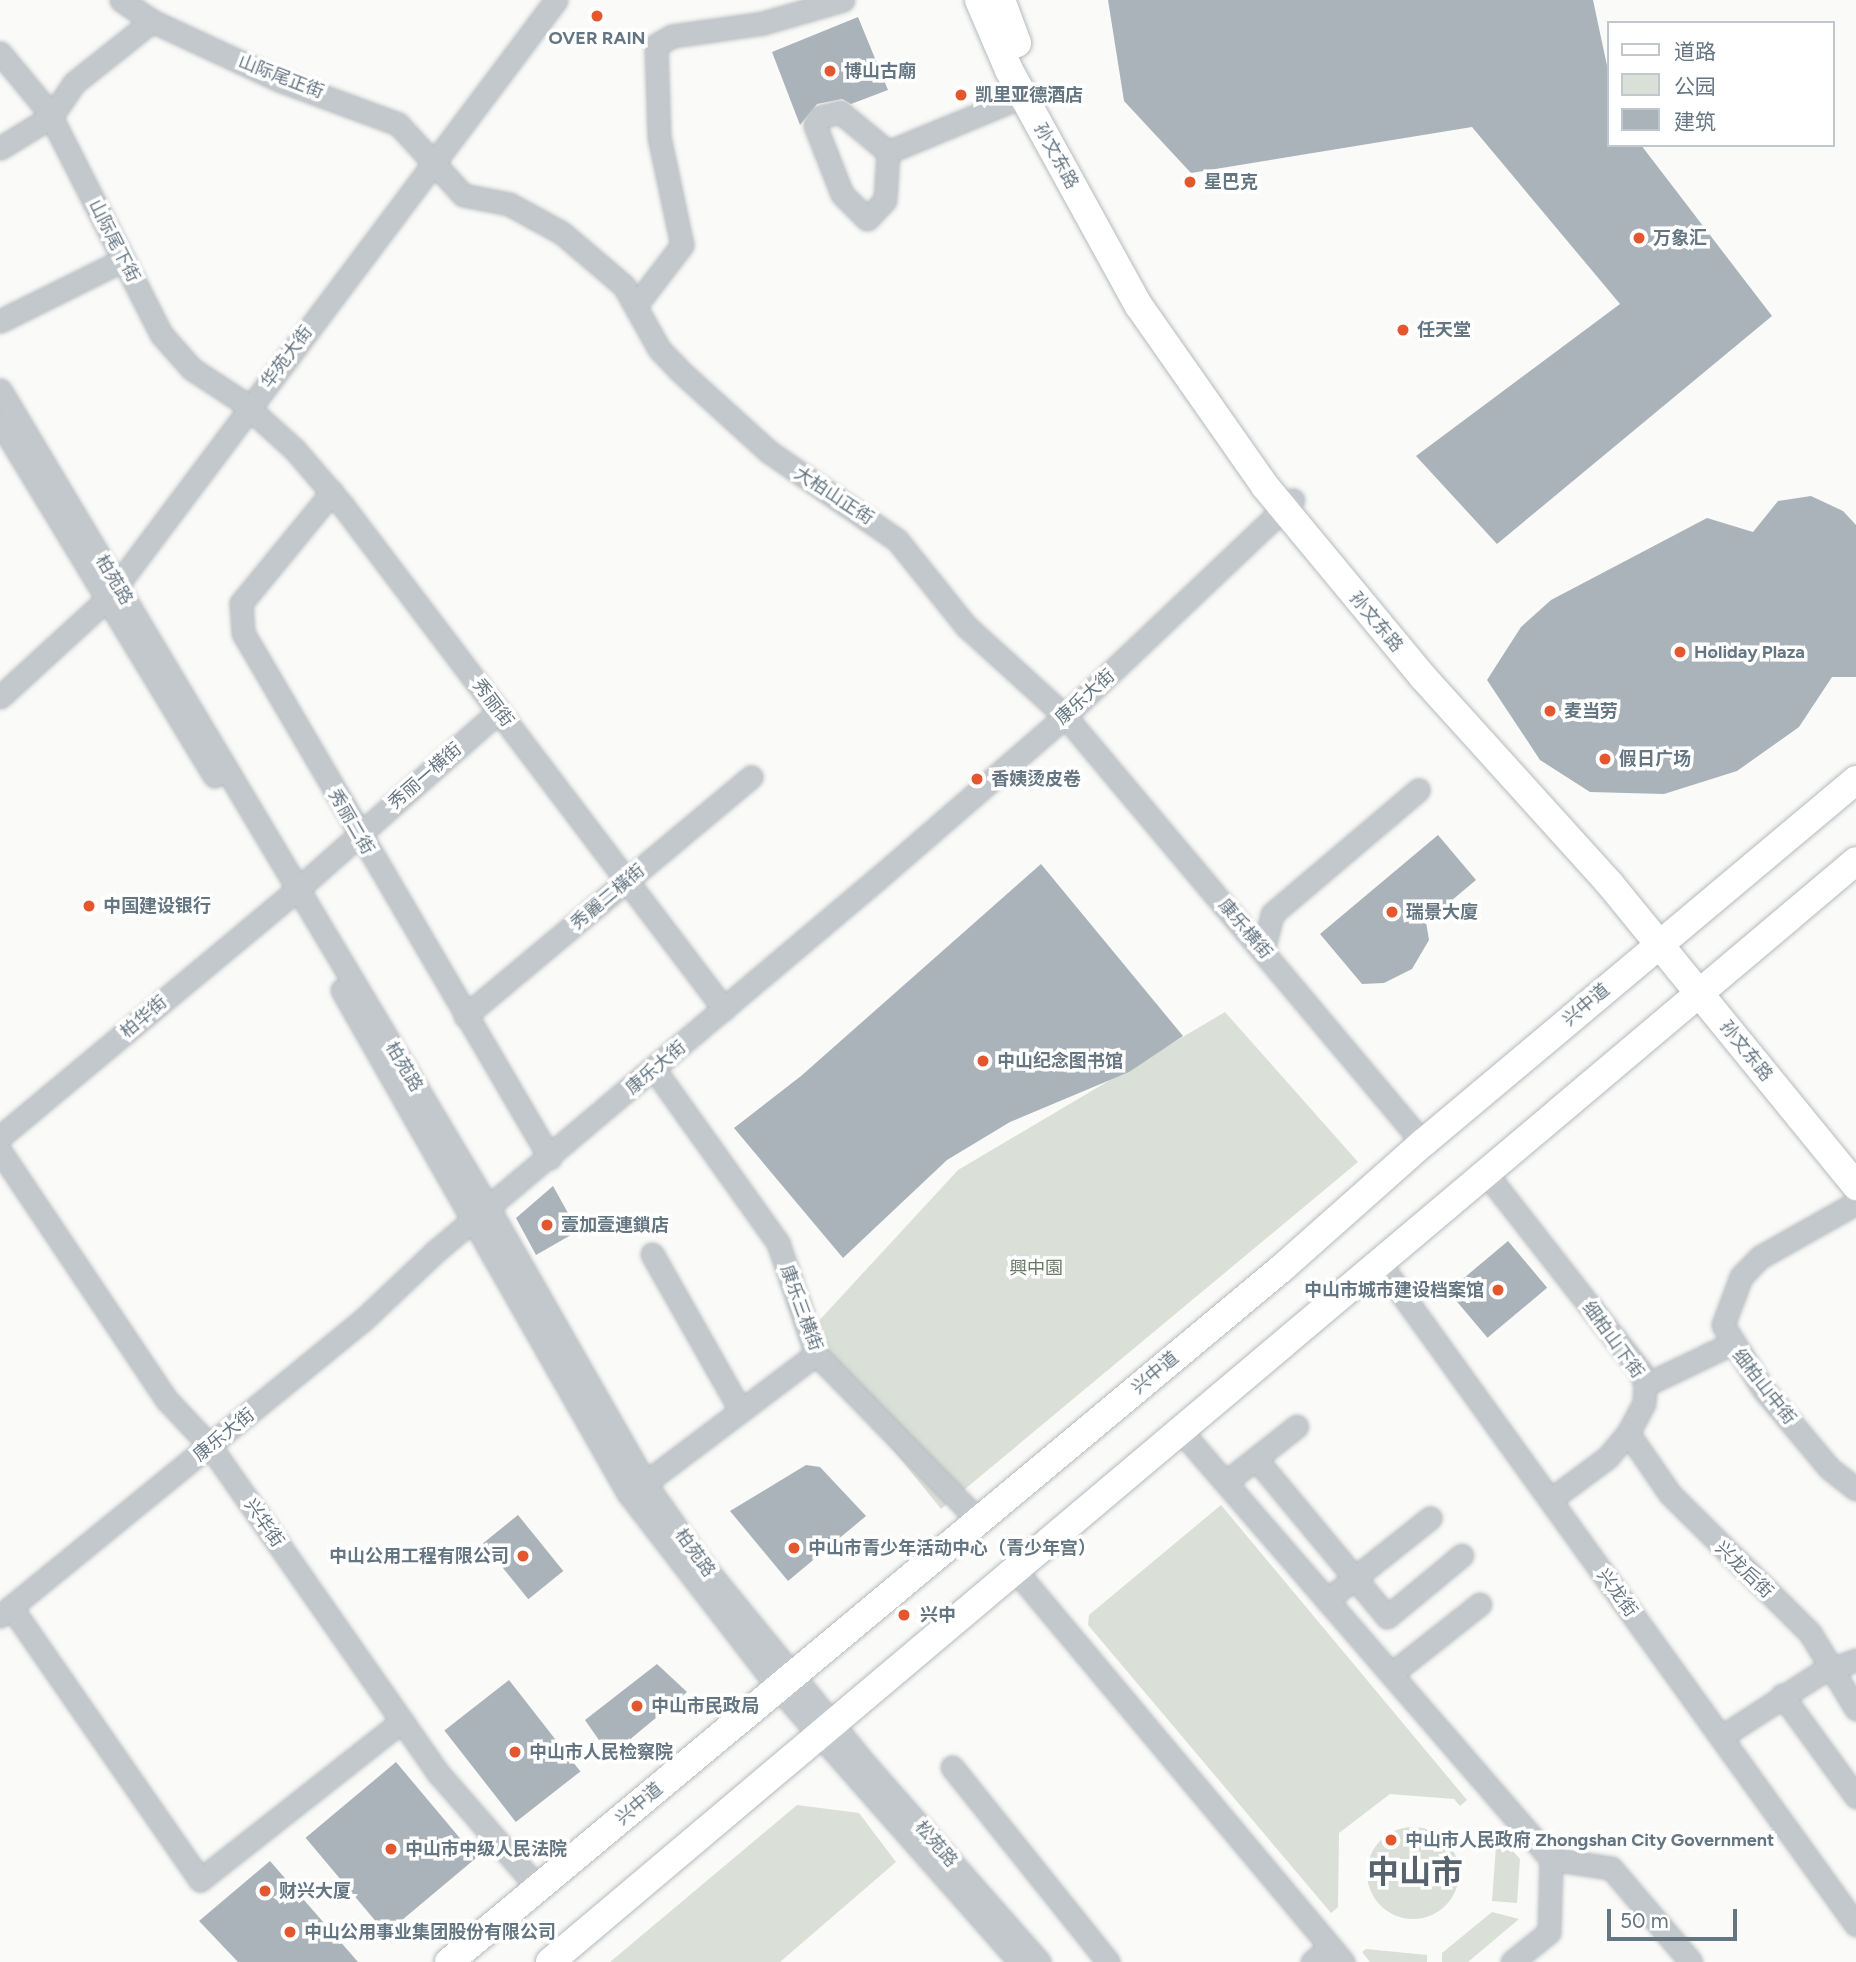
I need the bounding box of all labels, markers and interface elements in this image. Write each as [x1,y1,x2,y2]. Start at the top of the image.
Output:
marker: OVER RAIN [589,8,605,24]
legend [1608,21,1835,147]
place label: OVER RAIN [549,27,645,49]
text: 道路 [1674,39,1716,64]
street label: 山际尾正街 [235,51,327,103]
place label: 博山古廟 [844,60,916,82]
marker: 博山古廟 [822,63,838,79]
text: 公园 [1674,74,1716,99]
place label: 凯里亚德酒店 [975,84,1083,106]
marker: 凯里亚德酒店 [953,87,969,103]
text: 建筑 [1674,109,1716,134]
street label: 孙文东路 [1029,119,1083,193]
place label: 星巴克 [1204,171,1258,193]
marker: 星巴克 [1182,174,1198,190]
street label: 山际尾下街 [84,196,144,286]
place label: 万象汇 [1653,227,1707,249]
marker: 万象汇 [1631,230,1647,246]
place label: 任天堂 [1417,319,1471,341]
street label: 华苑大街 [257,322,317,392]
marker: 任天堂 [1395,322,1411,338]
street label: 大柏山正街 [790,462,878,530]
street label: 柏苑路 [91,551,137,609]
street label: 孙文东路 [1345,587,1407,657]
place label: Holiday Plaza [1694,641,1805,663]
marker: Holiday Plaza [1672,644,1688,660]
street label: 康乐大街 [1051,665,1119,729]
street label: 秀丽街 [468,675,518,731]
place label: 麦当劳 [1564,700,1618,722]
marker: 麦当劳 [1542,703,1558,719]
street label: 秀丽一横街 [384,738,466,814]
place label: 假日广场 [1619,748,1691,770]
marker: 假日广场 [1597,751,1613,767]
place label: 香姨烫皮卷 [991,768,1081,790]
marker: 香姨烫皮卷 [969,771,985,787]
street label: 秀丽二街 [324,785,378,859]
street label: 秀麗二橫街 [567,860,649,934]
street label: 康乐横街 [1214,894,1276,964]
place label: 中国建设银行 [103,895,211,917]
marker: 中国建设银行 [81,898,97,914]
place label: 瑞景大廈 [1406,901,1478,923]
marker: 瑞景大廈 [1384,904,1400,920]
street label: 兴中道 [1558,979,1614,1031]
street label: 柏华街 [116,991,172,1043]
street label: 孙文东路 [1715,1016,1777,1086]
street label: 康乐大街 [621,1037,691,1099]
street label: 柏苑路 [381,1038,427,1096]
place label: 中山纪念图书馆 [997,1050,1123,1072]
marker: 中山纪念图书馆 [975,1053,991,1069]
place label: 壹加壹連鎖店 [561,1214,669,1236]
marker: 壹加壹連鎖店 [539,1217,555,1233]
park label: 興中園 [1009,1257,1063,1279]
street label: 康乐三横街 [775,1262,827,1354]
place label: 中山市城市建设档案馆 [1304,1279,1484,1301]
marker: 中山市城市建设档案馆 [1490,1282,1506,1298]
street label: 细柏山下街 [1578,1297,1648,1383]
street label: 细柏山中街 [1728,1345,1800,1429]
street label: 兴中道 [1127,1347,1183,1399]
street label: 康乐大街 [189,1404,259,1466]
street label: 兴华街 [240,1495,288,1551]
street label: 柏苑路 [670,1525,720,1581]
place label: 中山市青少年活动中心（青少年宫） [808,1537,1096,1559]
street label: 兴龙后街 [1711,1537,1777,1603]
marker: 中山市青少年活动中心（青少年宫） [786,1540,802,1556]
place label: 中山公用工程有限公司 [329,1545,509,1567]
marker: 中山公用工程有限公司 [515,1548,531,1564]
street label: 兴龙街 [1592,1565,1642,1621]
place label: 兴中 [920,1604,956,1626]
marker: 兴中 [894,1605,914,1625]
place label: 中山市民政局 [651,1695,759,1717]
marker: 中山市民政局 [629,1698,645,1714]
place label: 中山市人民检察院 [529,1741,673,1763]
marker: 中山市人民检察院 [507,1744,523,1760]
street label: 兴中道 [611,1778,667,1830]
street label: 松苑路 [910,1817,962,1871]
place label: 中山市人民政府 Zhongshan City Government [1405,1829,1774,1851]
marker: 中山市人民政府 Zhongshan City Government [1383,1832,1399,1848]
place label: 中山市中级人民法院 [405,1838,567,1860]
marker: 中山市中级人民法院 [383,1841,399,1857]
district label: 中山市 [1367,1853,1463,1891]
place label: 财兴大厦 [279,1880,351,1902]
marker: 财兴大厦 [257,1883,273,1899]
scale bar [1611,1896,1741,1940]
text: 50 m [1620,1908,1669,1933]
place label: 中山公用事业集团股份有限公司 [304,1921,556,1943]
marker: 中山公用事业集团股份有限公司 [282,1924,298,1940]

